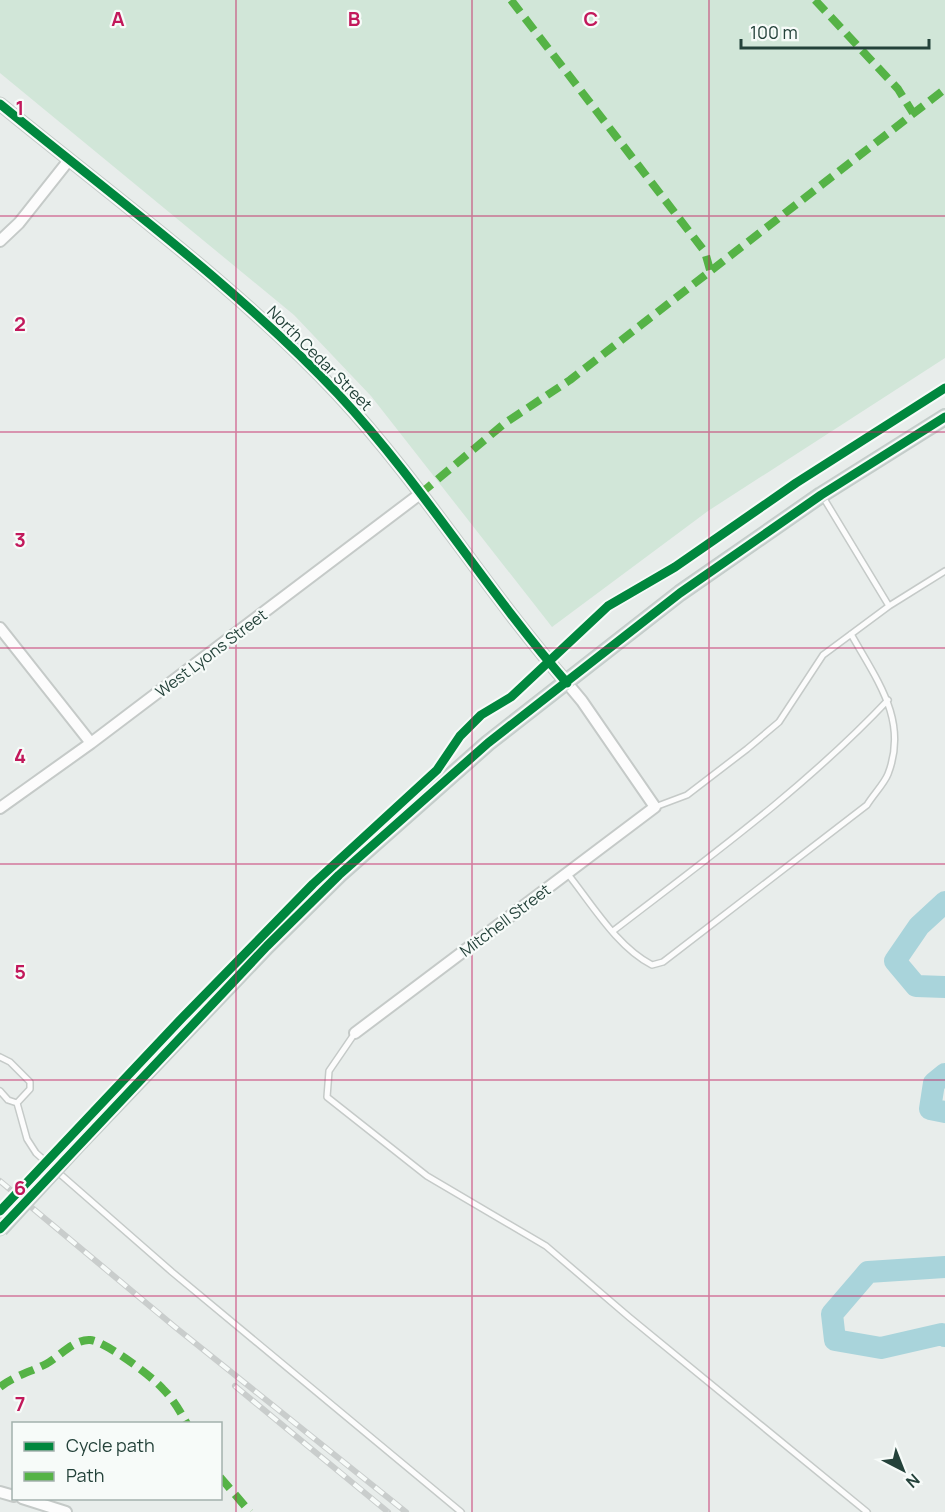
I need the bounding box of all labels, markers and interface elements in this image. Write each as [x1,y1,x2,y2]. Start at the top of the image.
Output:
text: A [111,5,125,32]
text: B [348,5,361,32]
text: C [584,5,598,32]
scale bar [741,12,928,50]
text: 100 m [750,20,798,44]
text: 1 [16,94,24,121]
street label: North Cedar Street [263,301,377,415]
text: 2 [14,310,26,337]
text: 3 [14,526,26,553]
street label: West Lyons Street [151,604,271,702]
text: 4 [14,742,26,769]
street label: Mitchell Street [455,879,555,961]
text: 5 [14,958,26,985]
text: 6 [14,1174,26,1201]
text: 7 [15,1390,25,1417]
legend [12,1422,222,1500]
text: Cycle path [66,1433,155,1457]
north arrow [873,1440,933,1500]
text: Path [66,1463,104,1487]
text: N [901,1469,925,1493]

